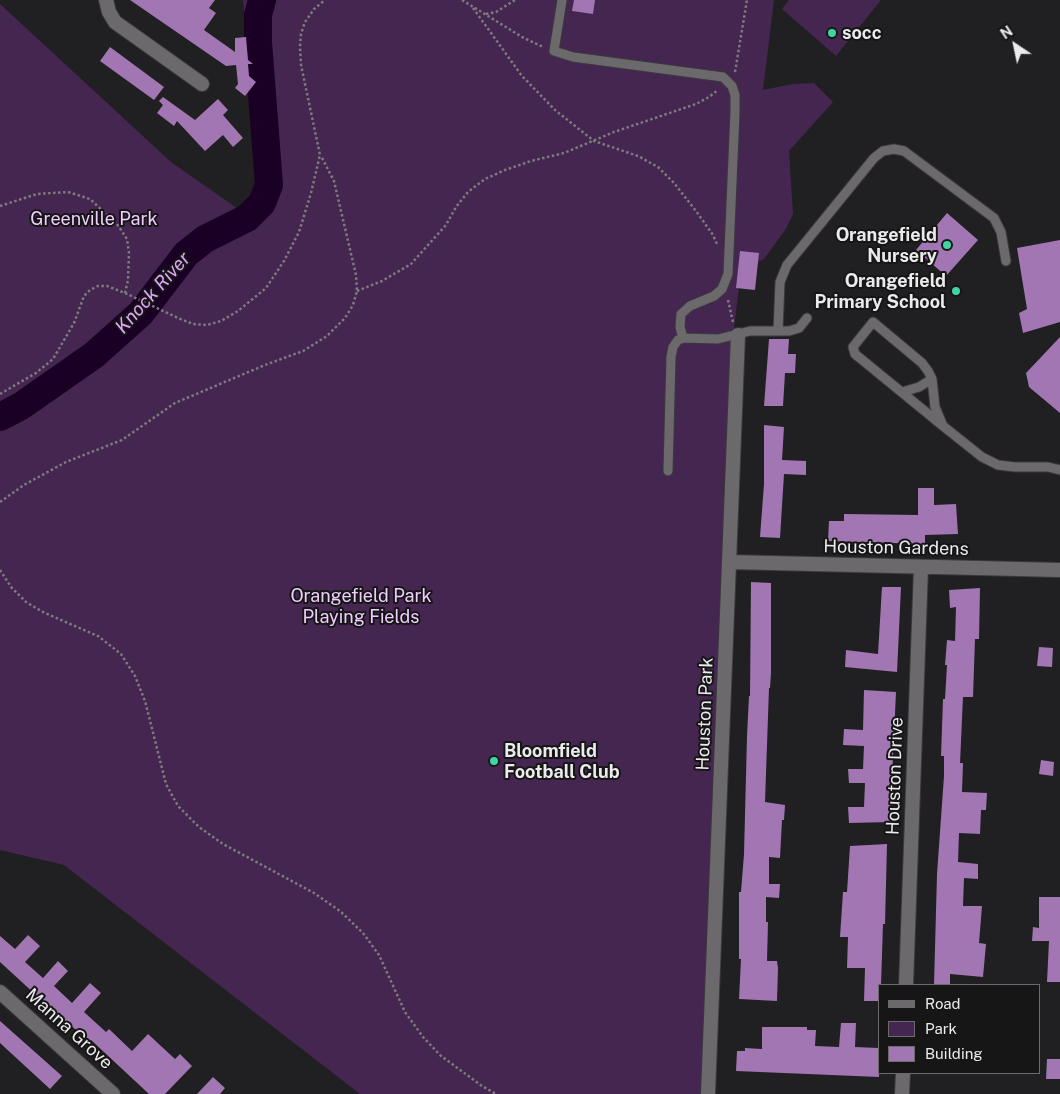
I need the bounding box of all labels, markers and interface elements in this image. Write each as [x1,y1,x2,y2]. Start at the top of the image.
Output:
north arrow [990,20,1040,70]
place label: socc [842,22,882,44]
text: N [998,23,1016,42]
marker: socc [826,27,838,39]
park label: Greenville Park [30,208,158,230]
place label: Orangefield Nursery [836,224,937,266]
marker: Orangefield Nursery [941,239,953,251]
water label: Knock River [111,248,195,338]
place label: Orangefield Primary School [814,270,946,312]
marker: Orangefield Primary School [950,285,962,297]
street label: Houston Gardens [823,536,969,560]
park label: Orangefield Park Playing Fields [290,585,432,628]
street label: Houston Park [692,657,718,771]
street label: Houston Drive [882,717,908,835]
place label: Bloomfield Football Club [504,740,620,782]
marker: Bloomfield Football Club [488,755,500,767]
street label: Manna Grove [21,984,117,1074]
legend [878,984,1040,1074]
text: Road [925,995,961,1012]
text: Park [925,1020,957,1037]
text: Building [925,1045,983,1062]

